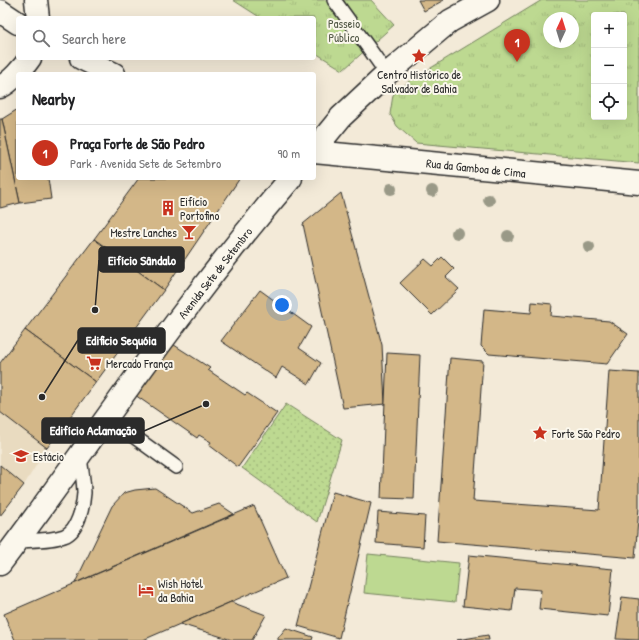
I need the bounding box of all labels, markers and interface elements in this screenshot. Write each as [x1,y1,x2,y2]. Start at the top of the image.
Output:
north arrow [543,12,579,48]
map controls [591,12,627,120]
button: + [591,12,627,48]
park label: Passeio Público [328,15,360,46]
search box [16,16,316,60]
icon: search [30,27,52,49]
text: Search here [62,28,126,49]
pin: 1 [504,29,530,62]
place icon: Centro Histórico de Salvador de Bahia [410,47,428,65]
button: − [591,48,627,84]
place label: Centro Histórico de Salvador de Bahia [377,66,461,97]
button: locate [591,84,627,120]
text: Nearby [32,87,75,110]
text: Praça Forte de São Pedro [70,133,204,154]
text: 1 [43,144,47,162]
text: 90 m [278,144,300,162]
text: Park · Avenida Sete de Setembro [70,154,221,172]
street label: Rua da Gamboa de Cima [425,154,527,182]
place label: Eifício Portofino [180,193,219,224]
building icon: Eifício Portofino [159,199,177,217]
bar icon: Mestre Lanches [180,223,198,241]
place label: Mestre Lanches [110,224,177,241]
street label: Avenida Sete de Setembro [174,224,256,322]
callout: Eifício Sândalo [99,247,184,272]
text: Eifício Sândalo [108,251,177,269]
your location [272,295,292,315]
callout: Edificio Sequóia [78,328,165,353]
text: Edificio Sequóia [86,331,157,350]
supermarket icon: Mercado França [85,354,103,372]
place label: Mercado França [106,355,173,372]
callout: Edifício Aclamação [42,418,144,443]
text: Edifício Aclamação [50,421,137,439]
place icon: Forte São Pedro [531,424,549,442]
place label: Forte São Pedro [551,425,620,442]
school or university icon: Estácio [12,447,30,465]
place label: Estácio [33,448,64,465]
place label: Wish Hotel da Bahia [158,575,204,606]
hotel icon: Wish Hotel da Bahia [137,581,155,599]

